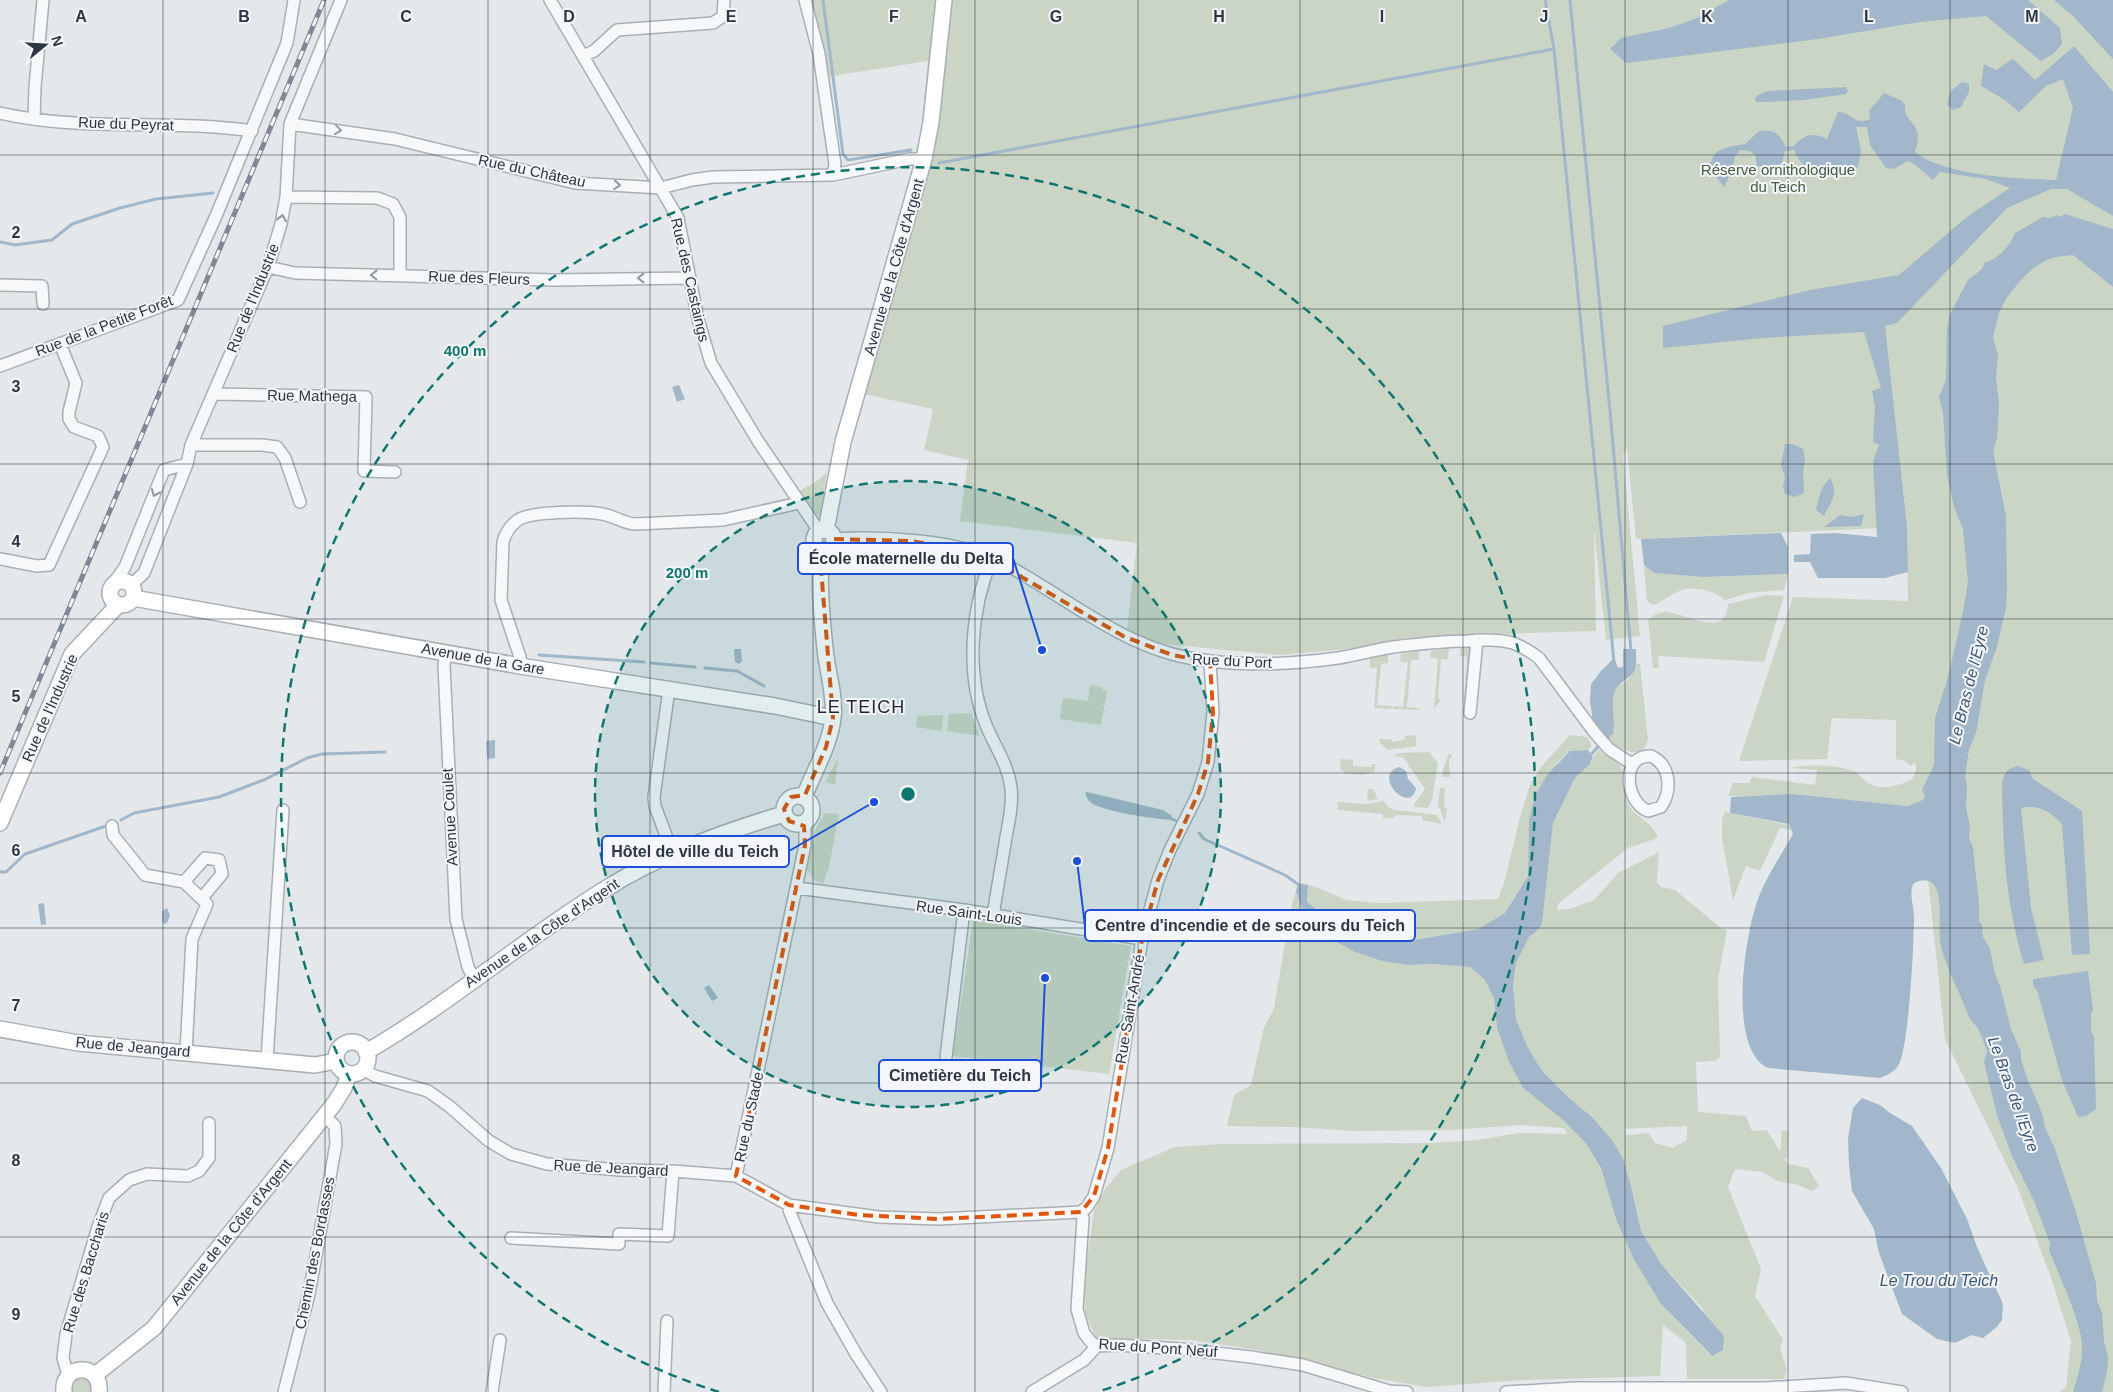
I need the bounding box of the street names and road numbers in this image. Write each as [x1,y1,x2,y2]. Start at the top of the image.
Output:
street label: Rue du Peyrat [78,113,175,134]
street label: Rue du Château [477,151,587,190]
street label: Avenue de la Côte d'Argent [860,176,927,357]
street label: Rue des Castaings [668,216,713,344]
street label: Rue de l'Industrie [223,241,282,355]
street label: Rue des Fleurs [428,267,530,288]
street label: Rue de la Petite Forêt [33,291,176,360]
street label: Rue Mathega [267,386,358,405]
street label: Avenue de la Gare [420,639,546,678]
street label: Rue du Port [1192,650,1273,671]
street label: Rue de l'Industrie [18,651,81,764]
street label: Avenue Coulet [438,767,461,866]
street label: Avenue de la Côte d'Argent [461,874,623,991]
street label: Rue Saint-Louis [915,897,1023,928]
street label: Rue Saint-André [1112,953,1148,1065]
street label: Rue de Jeangard [75,1033,191,1060]
street label: Rue du Stade [731,1070,766,1164]
street label: Avenue de la Côte d'Argent [167,1155,295,1308]
street label: Rue de Jeangard [553,1156,669,1179]
street label: Chemin des Bordasses [291,1175,338,1331]
street label: Rue des Baccharis [59,1209,112,1335]
street label: Rue du Pont Neuf [1098,1335,1219,1360]

